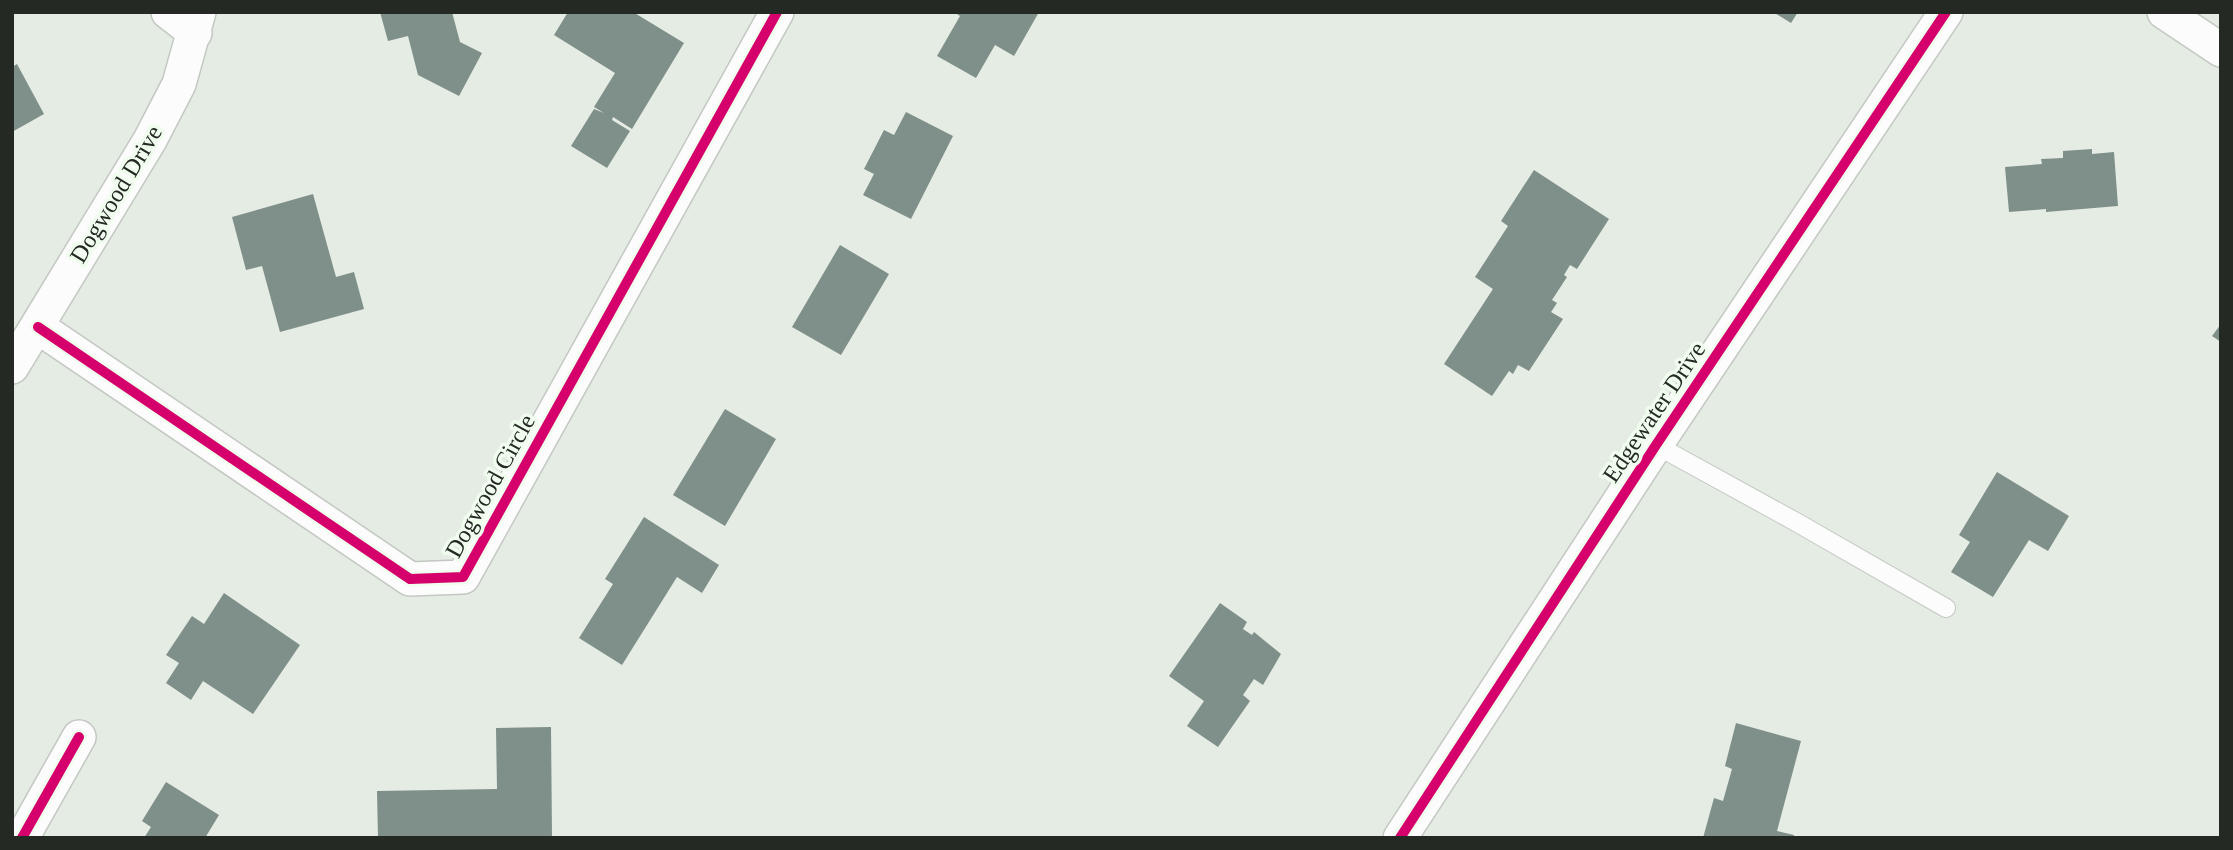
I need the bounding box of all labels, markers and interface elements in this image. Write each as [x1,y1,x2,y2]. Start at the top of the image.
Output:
street label: Dogwood Drive [65,121,167,267]
street label: Edgewater Drive [1598,337,1710,487]
street label: Dogwood Circle [440,410,540,562]

